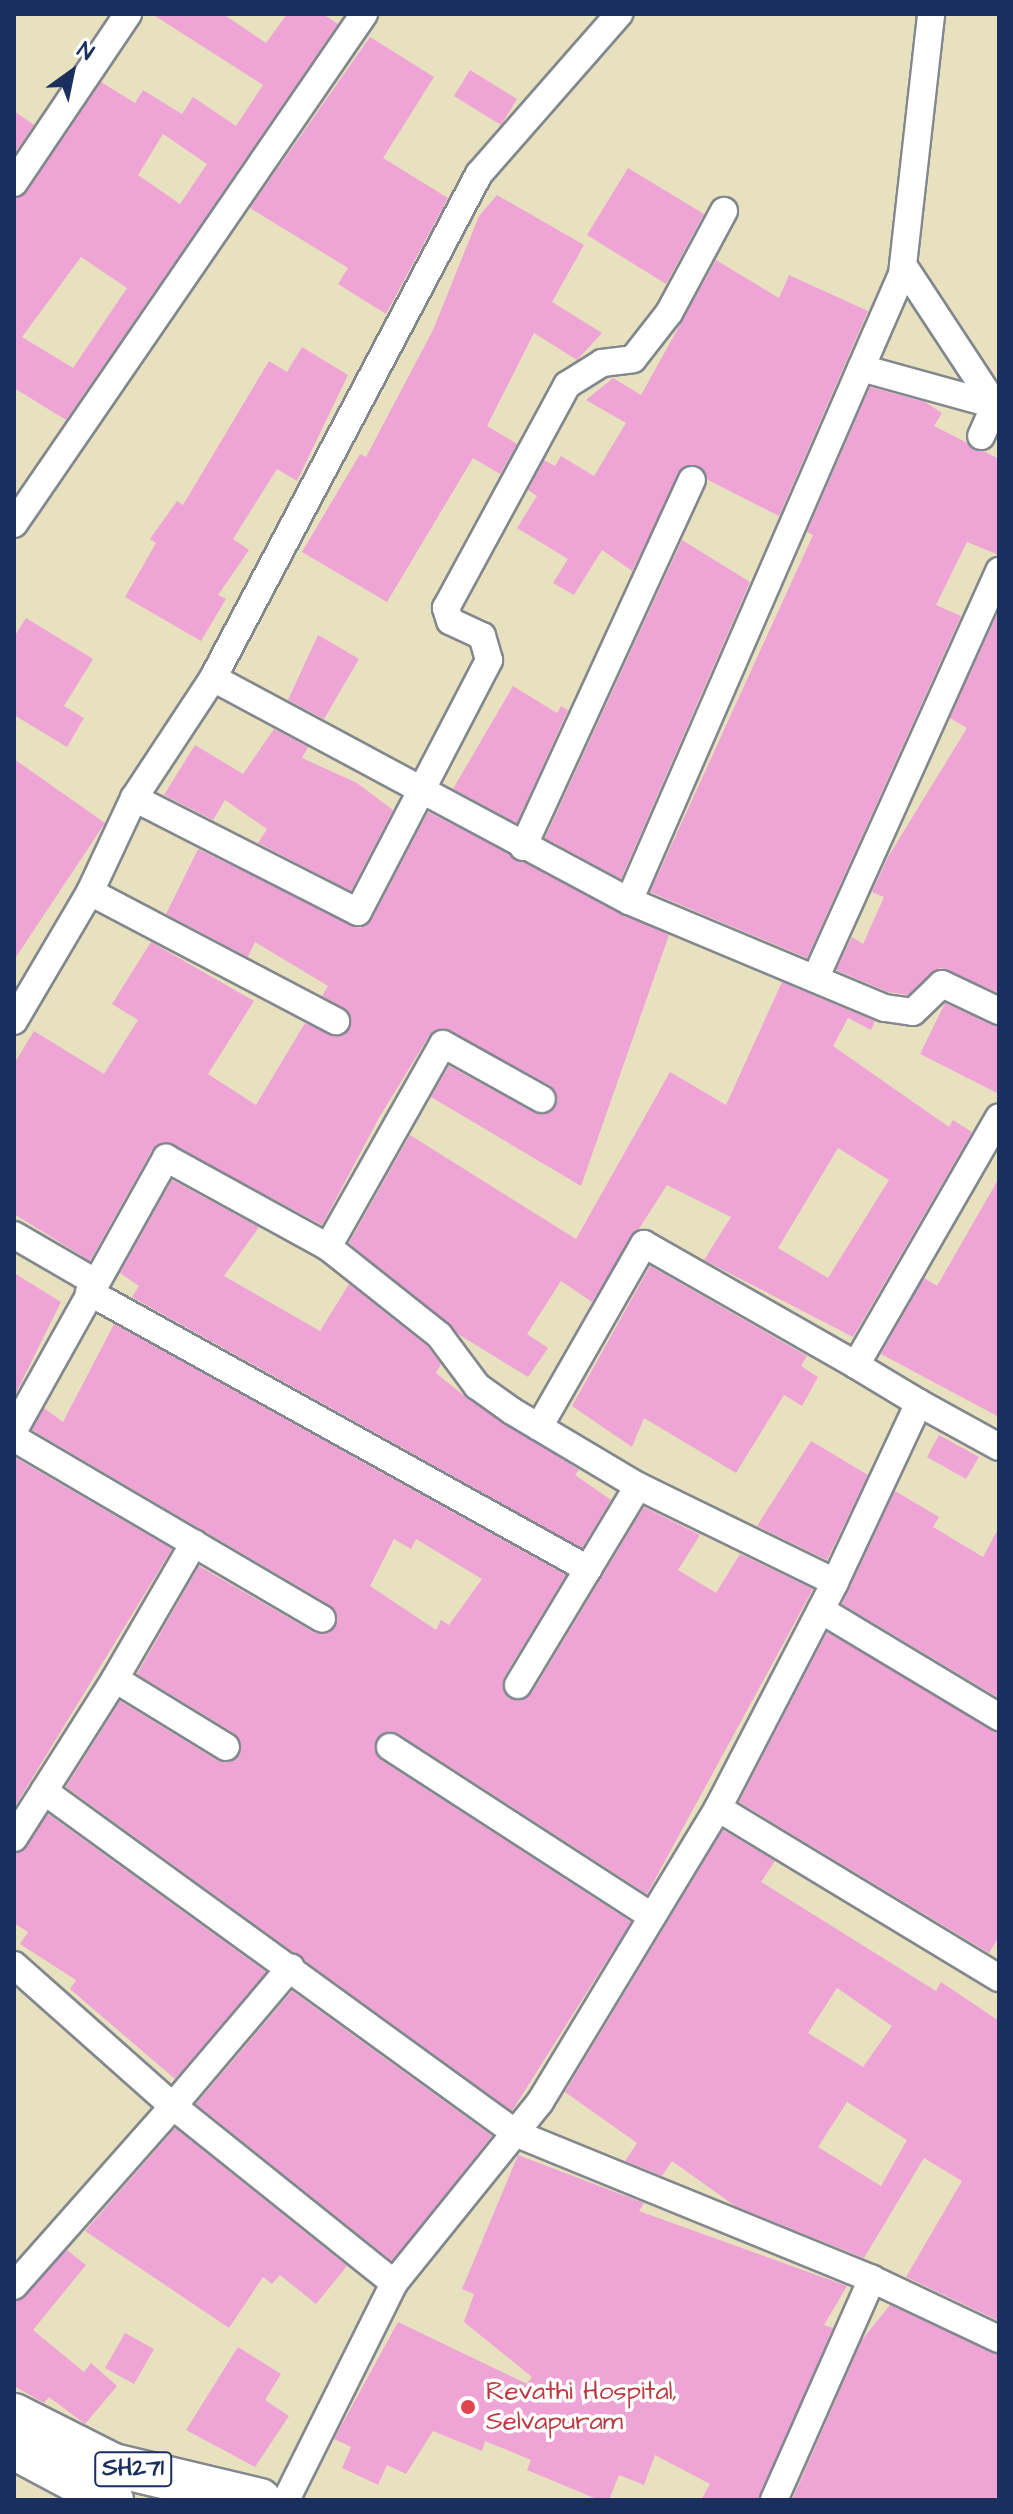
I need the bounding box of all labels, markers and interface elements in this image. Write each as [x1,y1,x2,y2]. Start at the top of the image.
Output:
north arrow [32,32,112,112]
text: N [71,35,100,68]
place label: Revathi Hospital, Selvapuram [486,2376,677,2438]
marker: Revathi Hospital, Selvapuram [457,2396,479,2418]
road number: SH271 [93,2449,173,2489]

